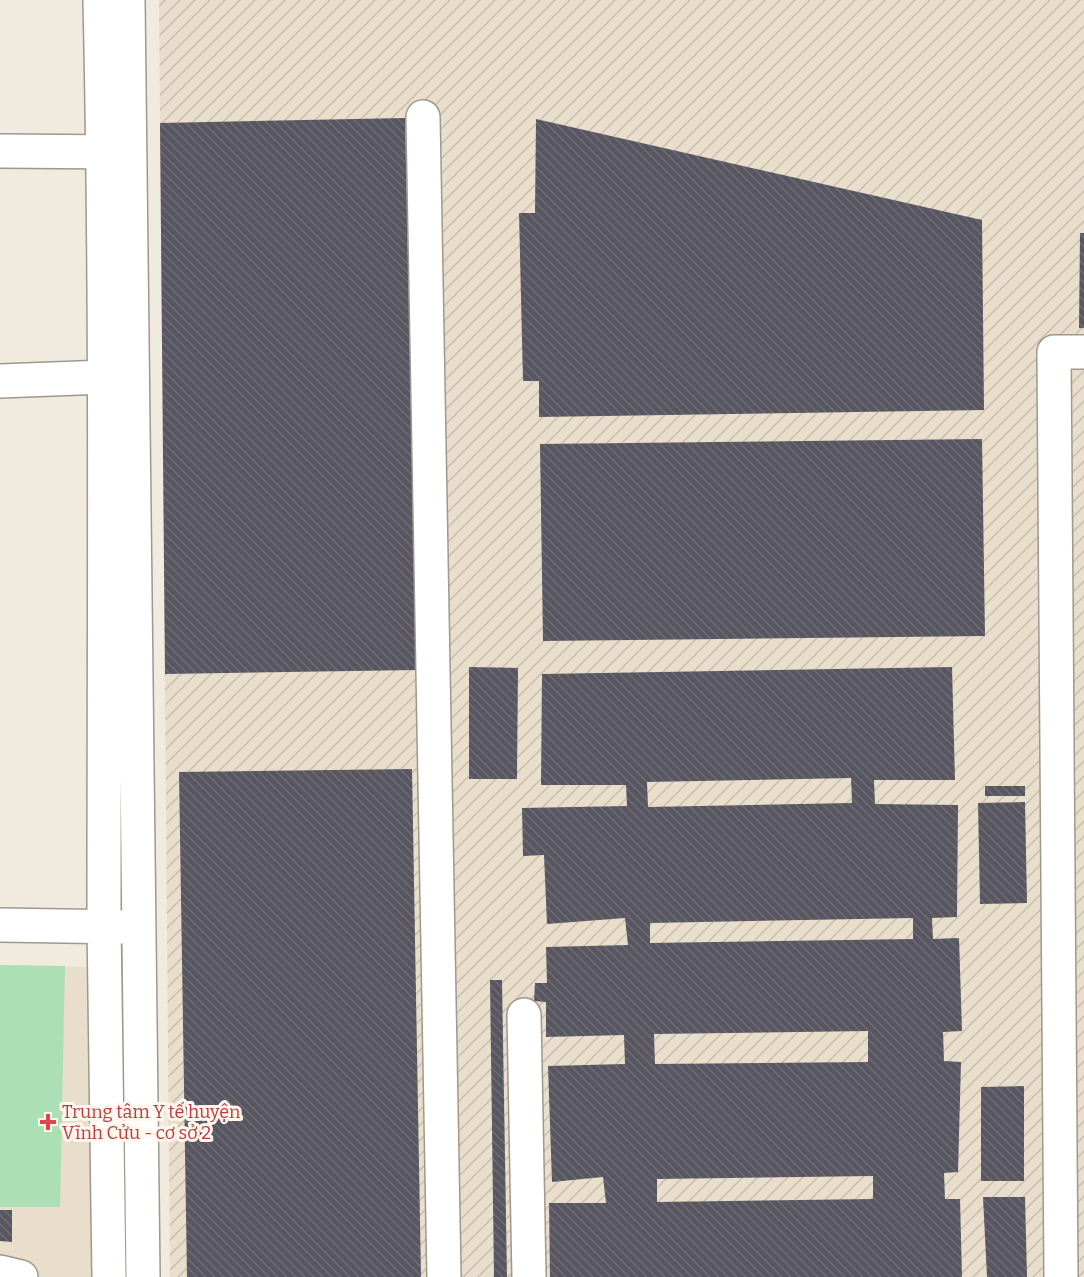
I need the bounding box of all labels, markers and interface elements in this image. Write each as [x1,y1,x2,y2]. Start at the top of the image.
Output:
place label: Trung tâm Y tế huyện Vĩnh Cửu - cơ sở 2 [62,1101,241,1144]
marker: Trung tâm Y tế huyện Vĩnh Cửu - cơ sở 2 [39,1113,57,1131]

